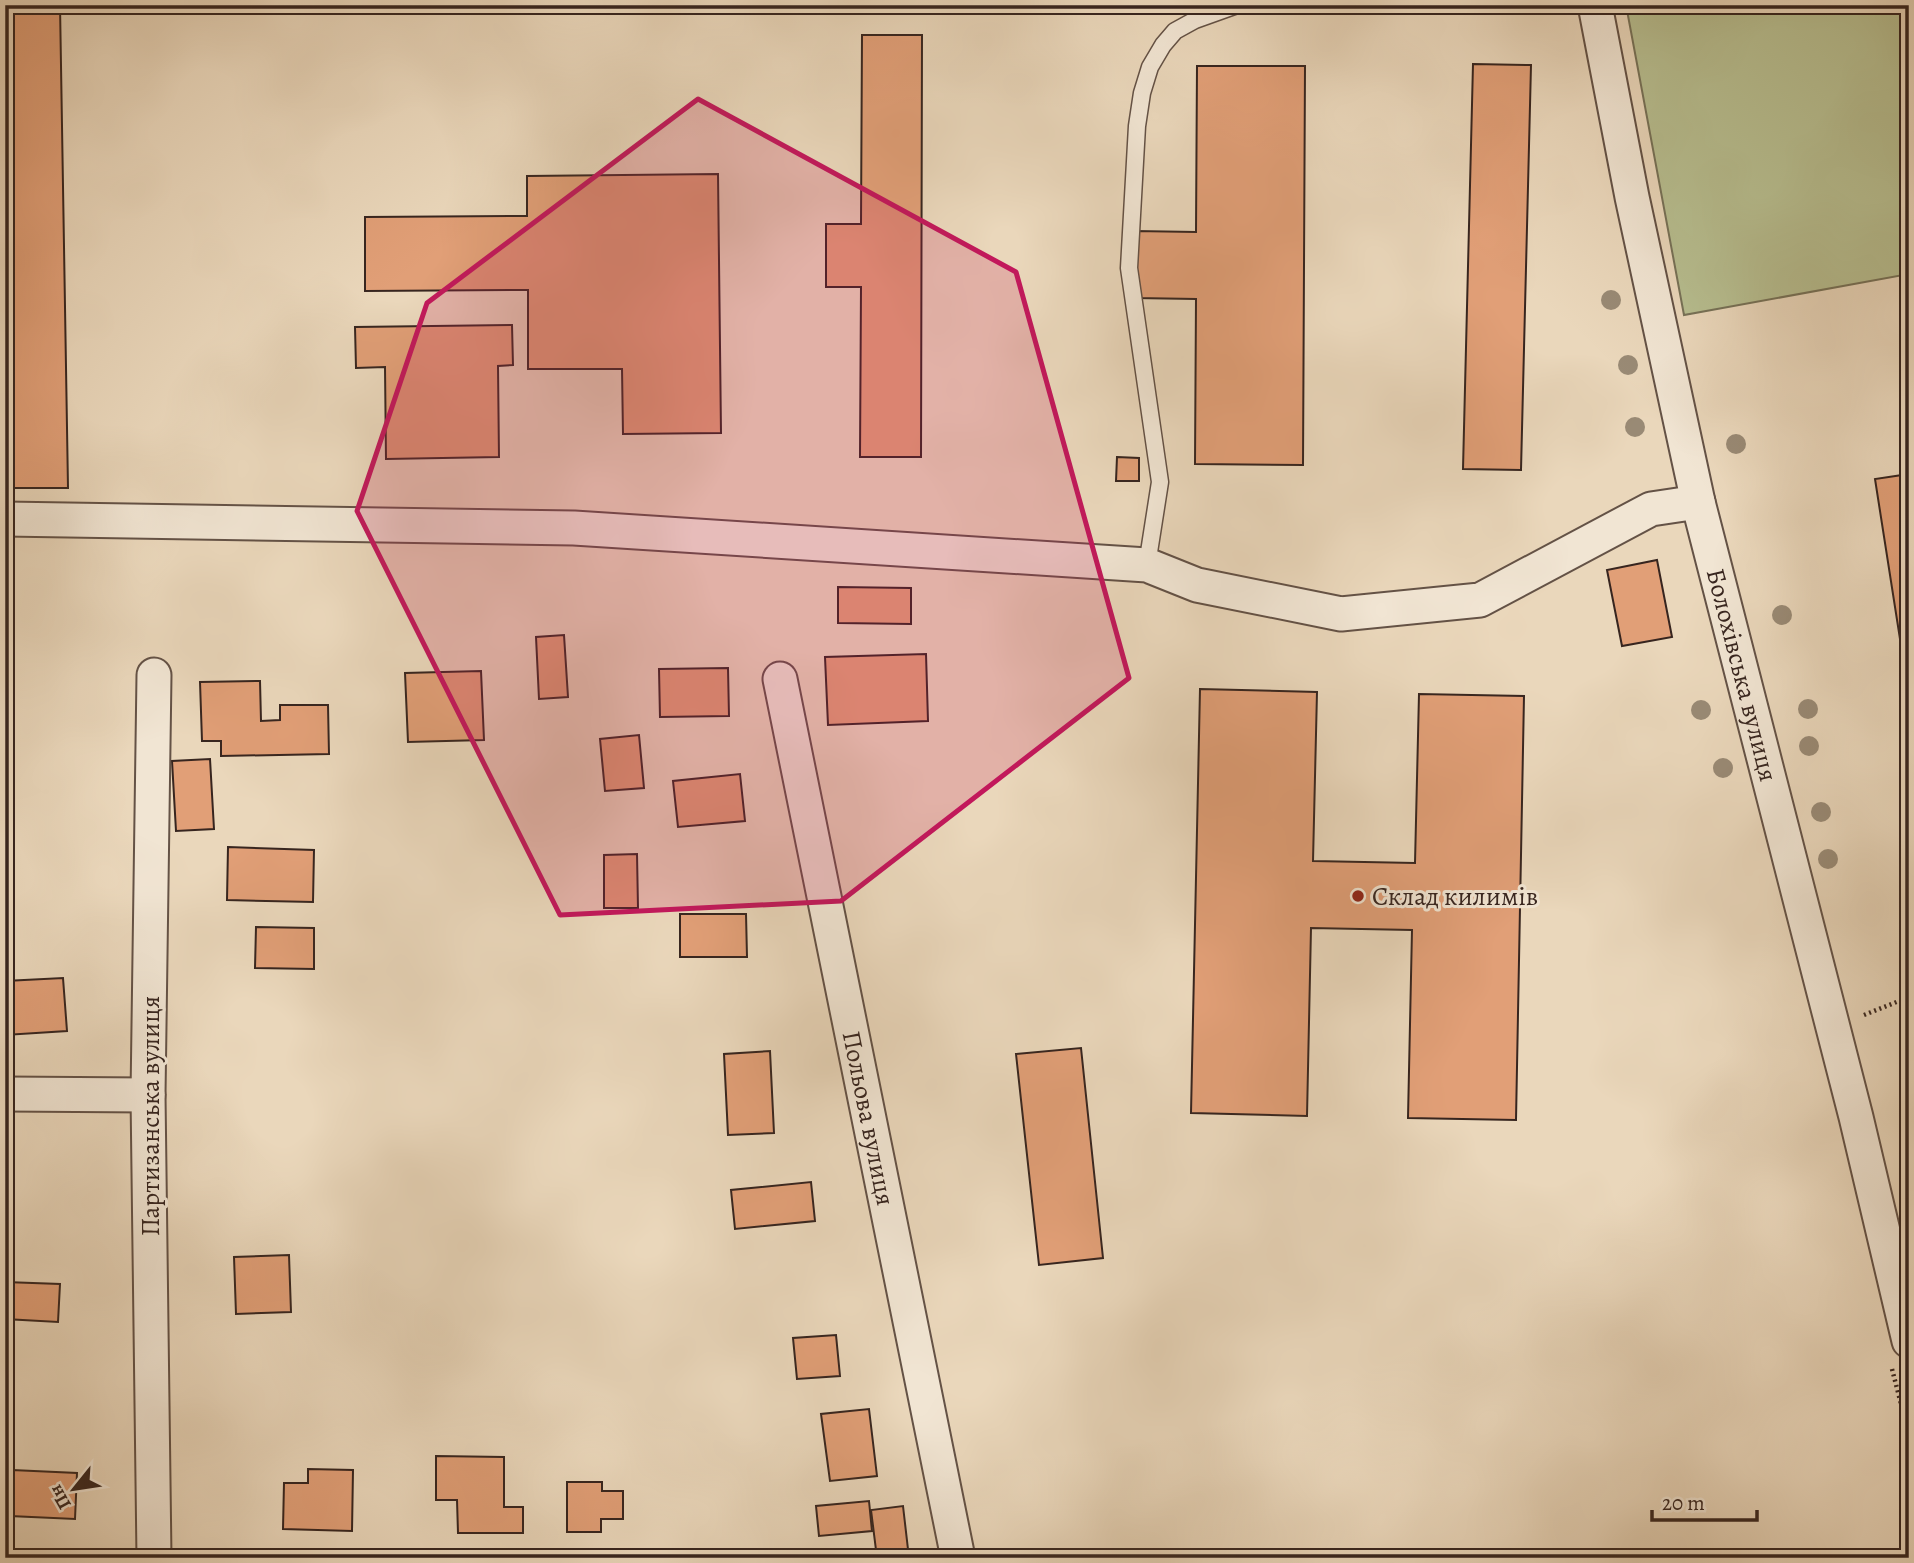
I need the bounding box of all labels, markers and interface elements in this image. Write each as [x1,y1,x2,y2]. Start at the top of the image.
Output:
street label: Болохівська вулиця [1698,564,1787,785]
place label: Склад килимів [1372,879,1538,914]
marker: Склад килимів [1350,888,1366,904]
street label: Партизанська вулиця [133,996,168,1236]
street label: Польова вулиця [834,1028,904,1209]
north arrow [38,1454,108,1524]
scale bar [1652,1479,1756,1523]
text: Пн [43,1480,78,1514]
text: 20 m [1662,1489,1705,1517]

